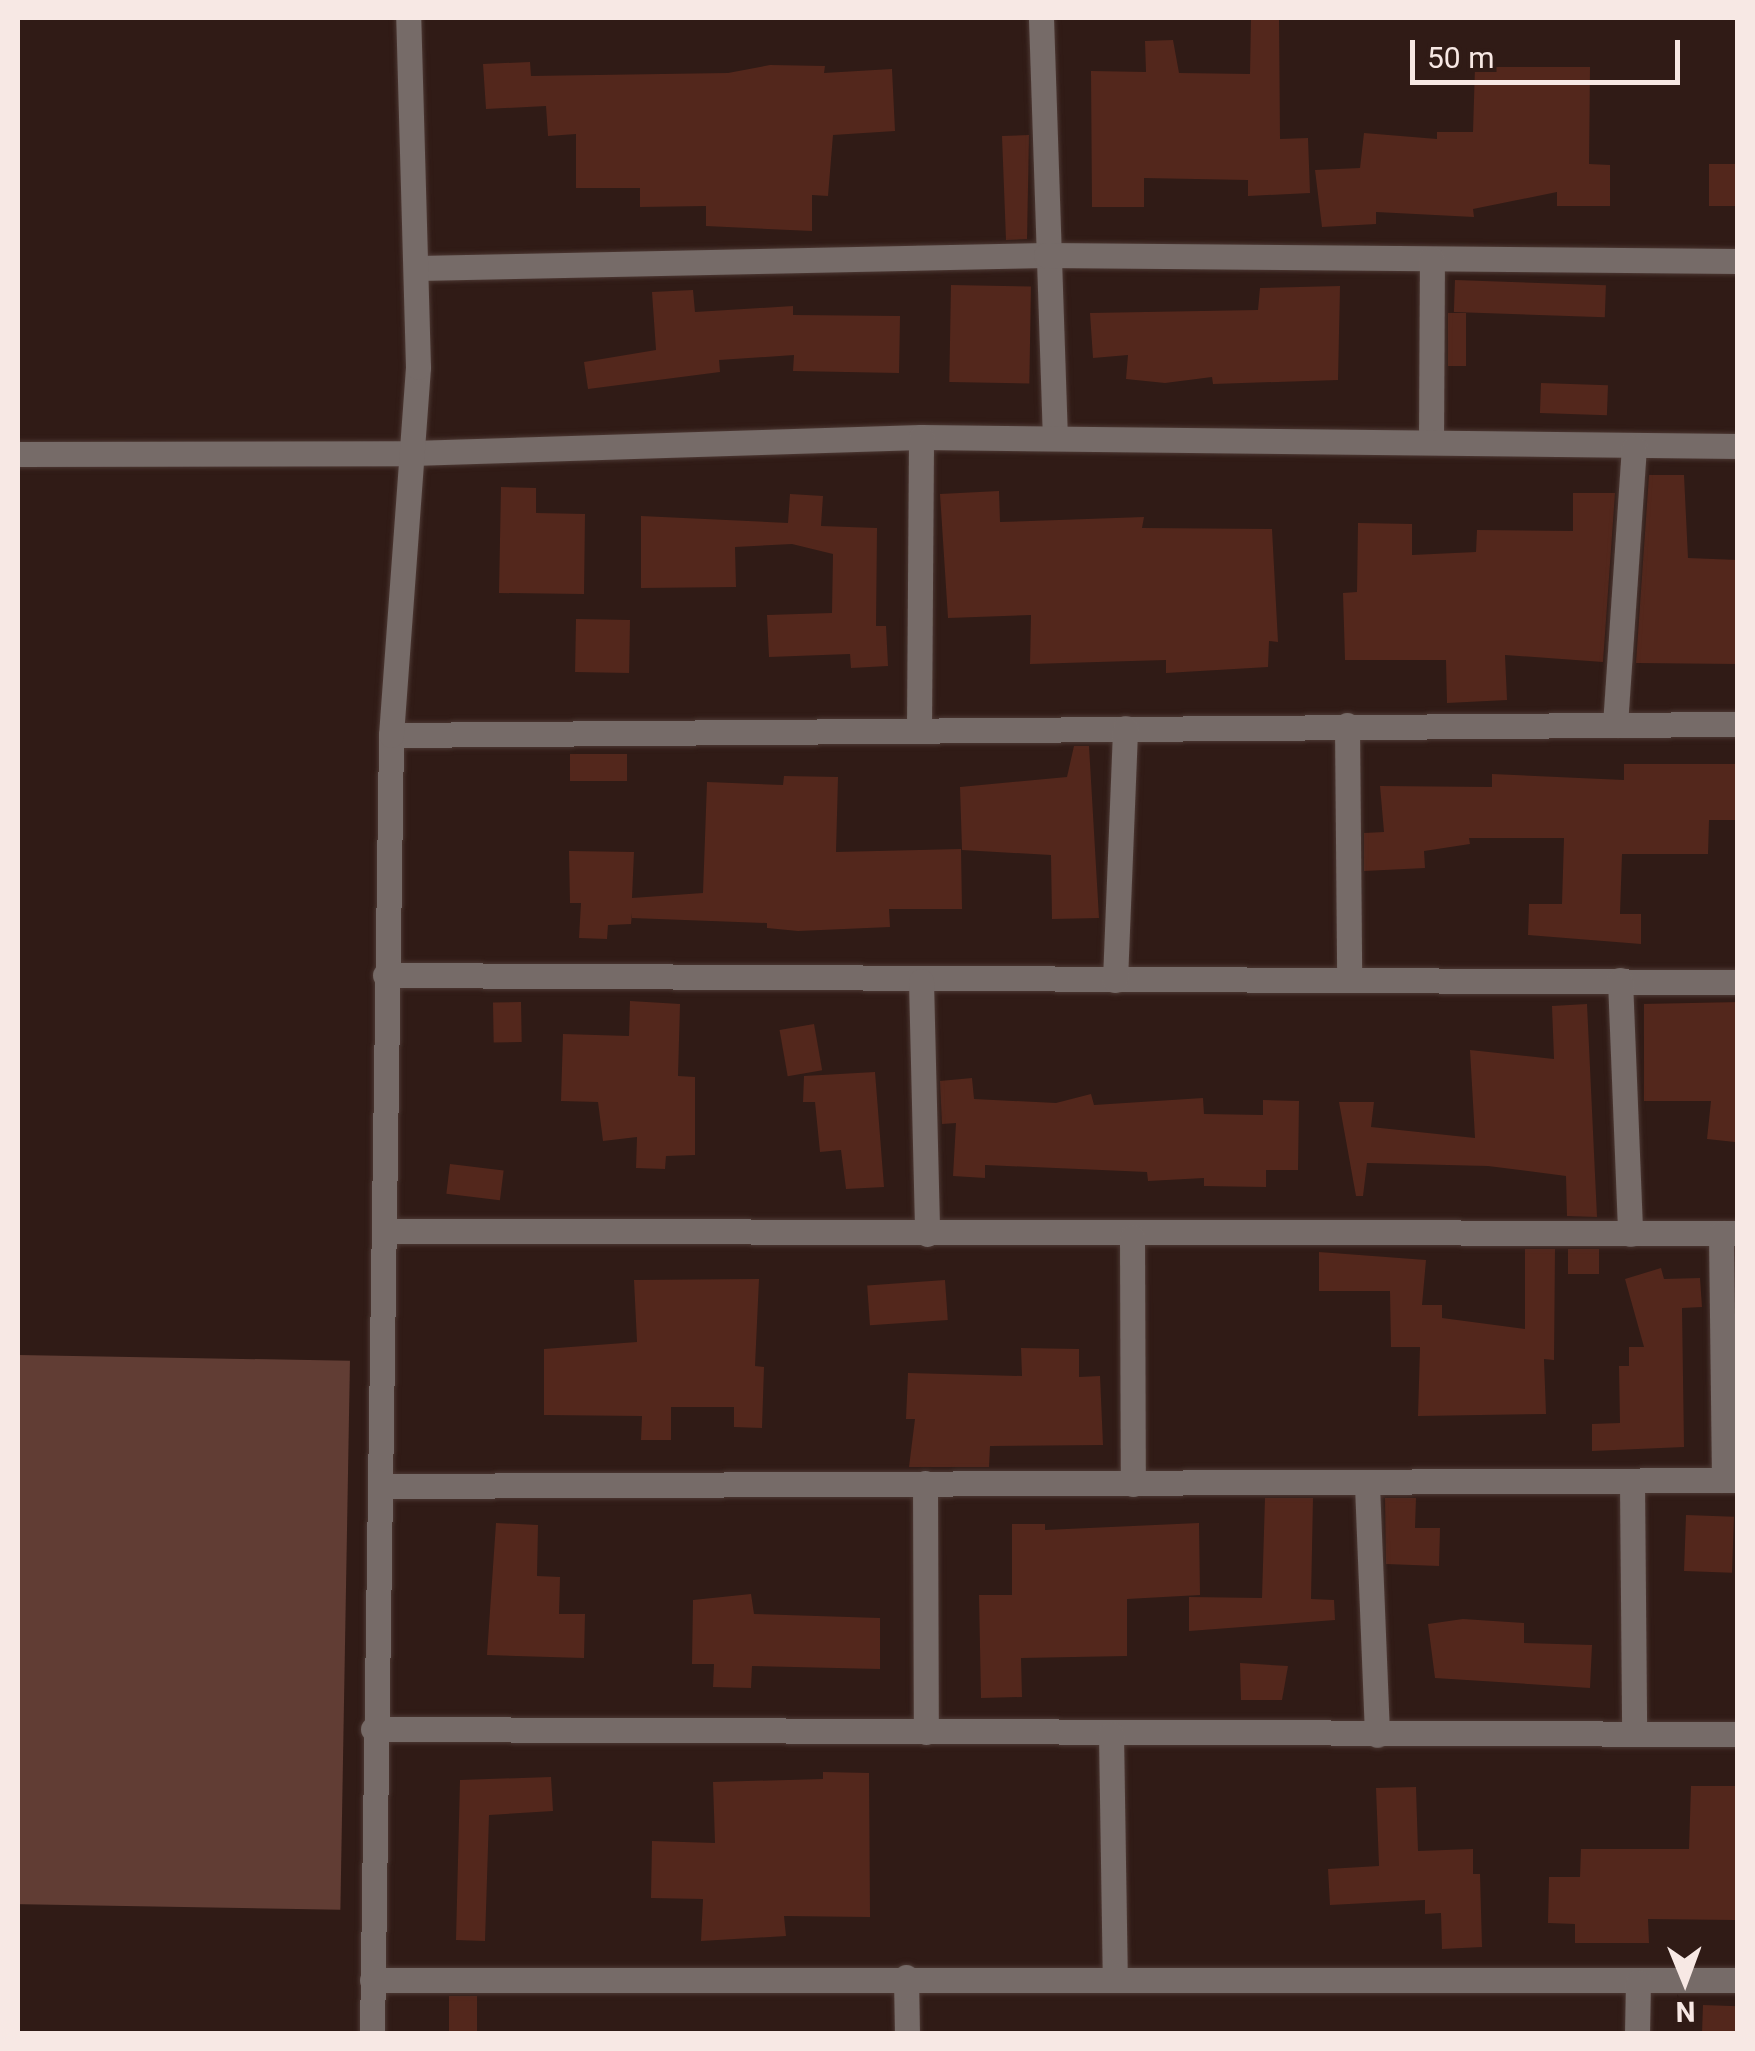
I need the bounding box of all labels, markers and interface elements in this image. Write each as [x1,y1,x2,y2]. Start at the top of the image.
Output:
scale bar [1415,20,1685,82]
text: 50 m [1427,40,1494,75]
north arrow [1635,1931,1735,2031]
text: N [1675,1995,1696,2028]

